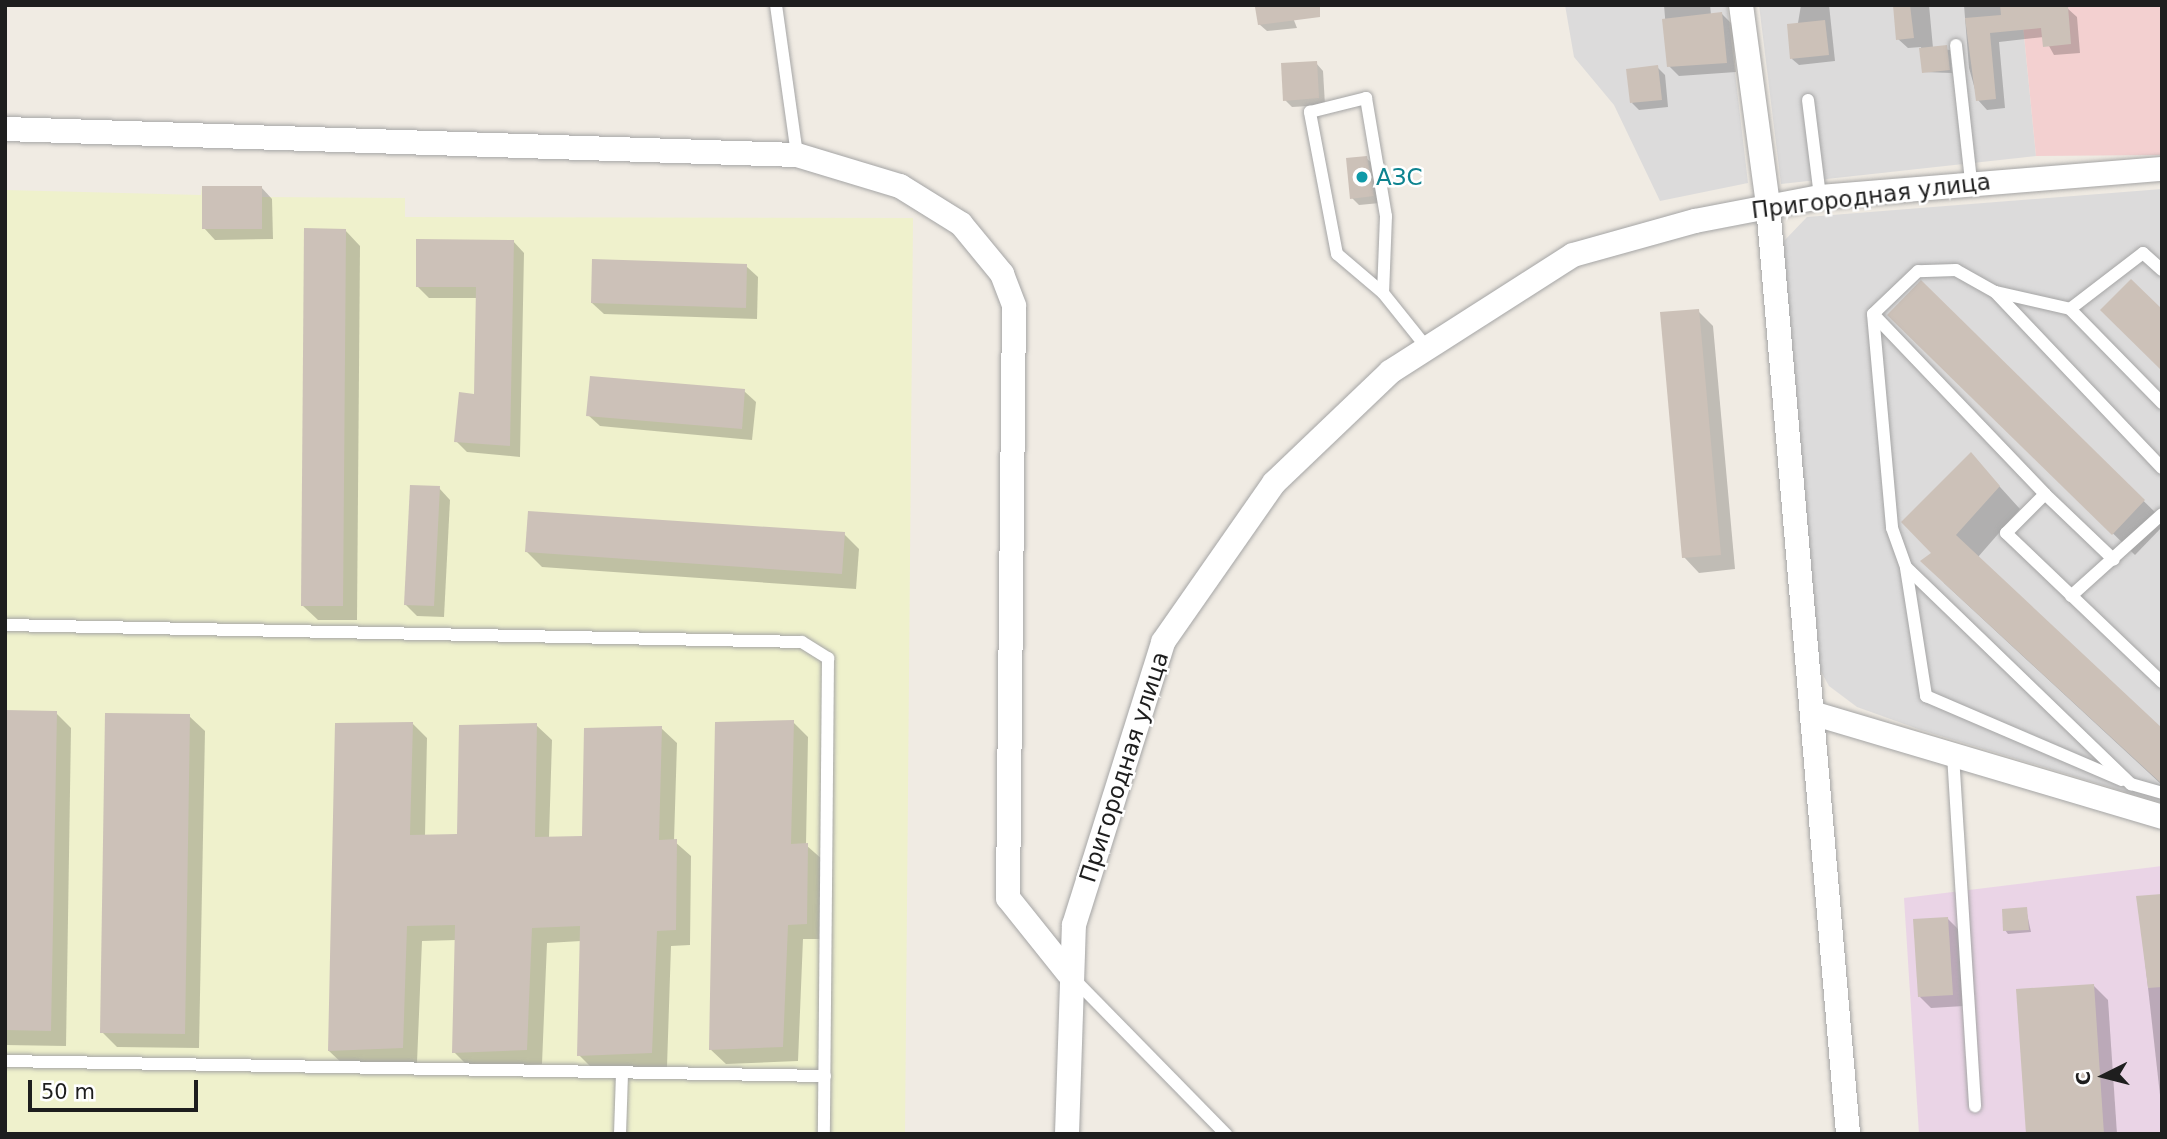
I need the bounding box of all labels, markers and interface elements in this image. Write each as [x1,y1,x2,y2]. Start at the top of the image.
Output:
place label: АЗС [1376,163,1423,191]
street label: Пригородная улица [1750,168,1992,224]
marker: АЗС [1354,169,1370,185]
street label: Пригородная улица [1074,648,1174,886]
north arrow [2069,1041,2139,1111]
scale bar [32,1066,201,1110]
text: С [2071,1070,2095,1086]
text: 50 m [41,1080,95,1104]

